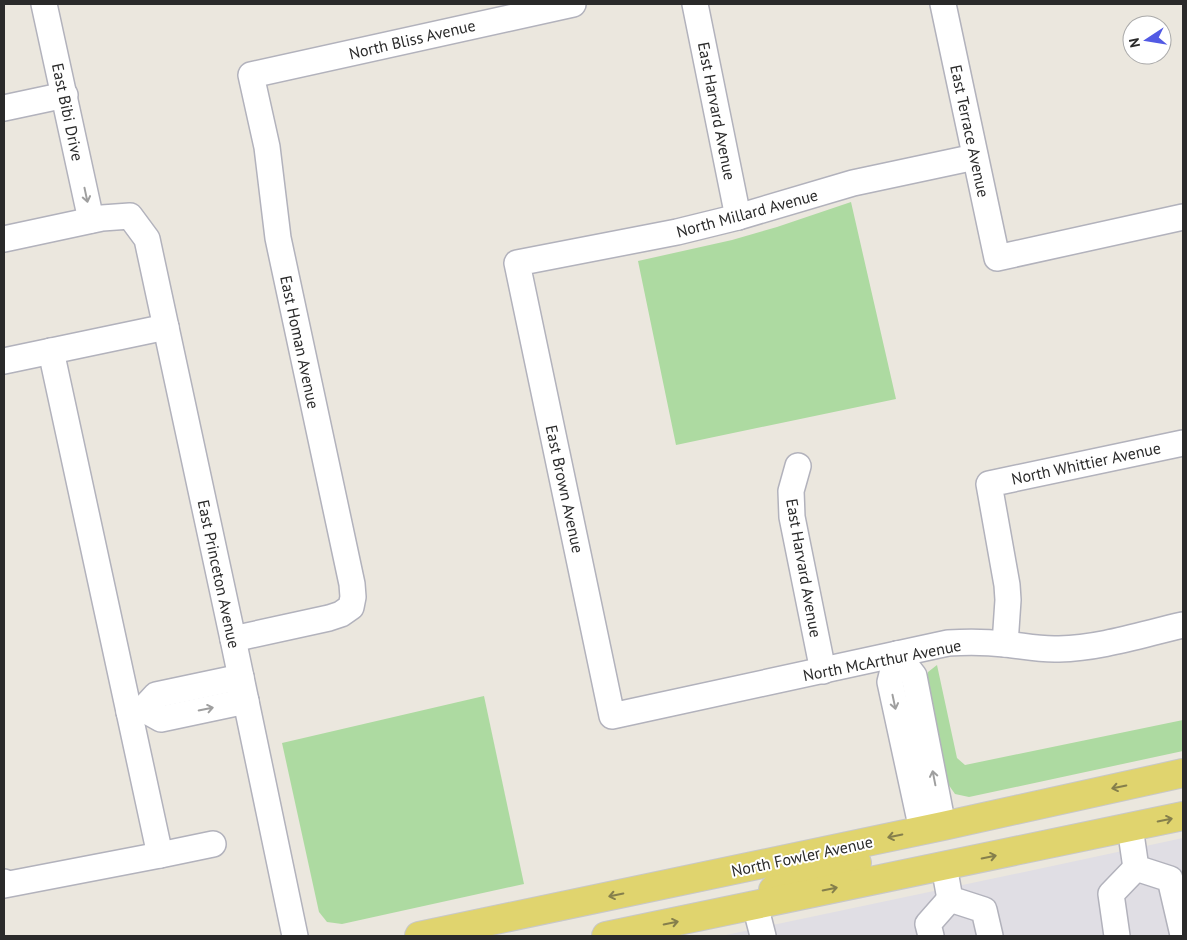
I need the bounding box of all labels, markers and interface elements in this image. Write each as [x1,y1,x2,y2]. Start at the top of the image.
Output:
street label: North Bliss Avenue [347,15,477,63]
north arrow [1122,15,1172,65]
text: N [1125,36,1144,49]
street label: East Harvard Avenue [694,40,740,182]
street label: East Bibi Drive [48,61,88,163]
street label: East Terrace Avenue [946,63,994,199]
street label: North Millard Avenue [674,184,820,242]
one-way arrow [82,187,91,203]
street label: East Homan Avenue [276,274,324,410]
street label: East Brown Avenue [542,423,588,555]
street label: North Whittier Avenue [1010,437,1162,489]
street label: East Harvard Avenue [782,497,826,639]
street label: East Princeton Avenue [194,498,244,650]
street label: North McArthur Avenue [801,635,963,685]
one-way arrow [890,693,900,709]
one-way arrow [197,704,213,714]
one-way arrow [928,771,938,787]
one-way arrow [1111,783,1127,792]
one-way arrow [1157,814,1173,824]
street label: North Fowler Avenue [729,831,875,881]
one-way arrow [888,832,904,841]
one-way arrow [981,852,997,861]
one-way arrow [821,884,837,894]
one-way arrow [609,891,625,900]
one-way arrow [662,917,678,927]

